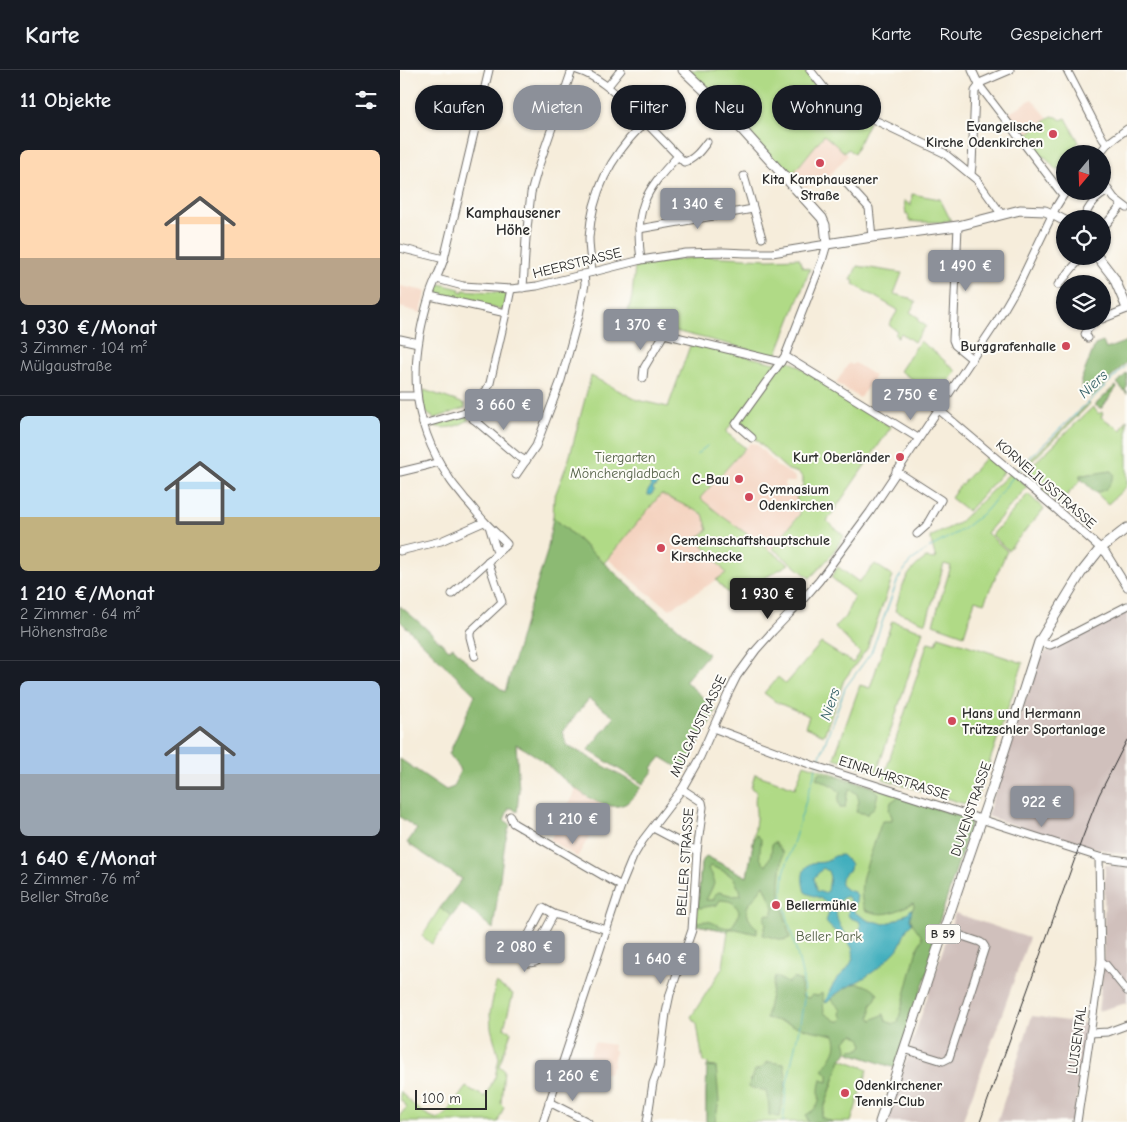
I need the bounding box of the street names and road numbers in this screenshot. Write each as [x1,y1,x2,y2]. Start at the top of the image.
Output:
street label: HEERSTRASSE [531,244,623,282]
street label: KORNELIUSSTRASSE [992,436,1100,532]
street label: MÜLGAUSTRASSE [666,672,730,780]
street label: EINRUHRSTRASSE [837,752,951,804]
street label: DUVENSTRASSE [947,759,995,859]
street label: BELLER STRASSE [673,808,697,916]
road number: B 59 [926,924,960,944]
street label: LUISENTAL [1064,1005,1090,1075]

